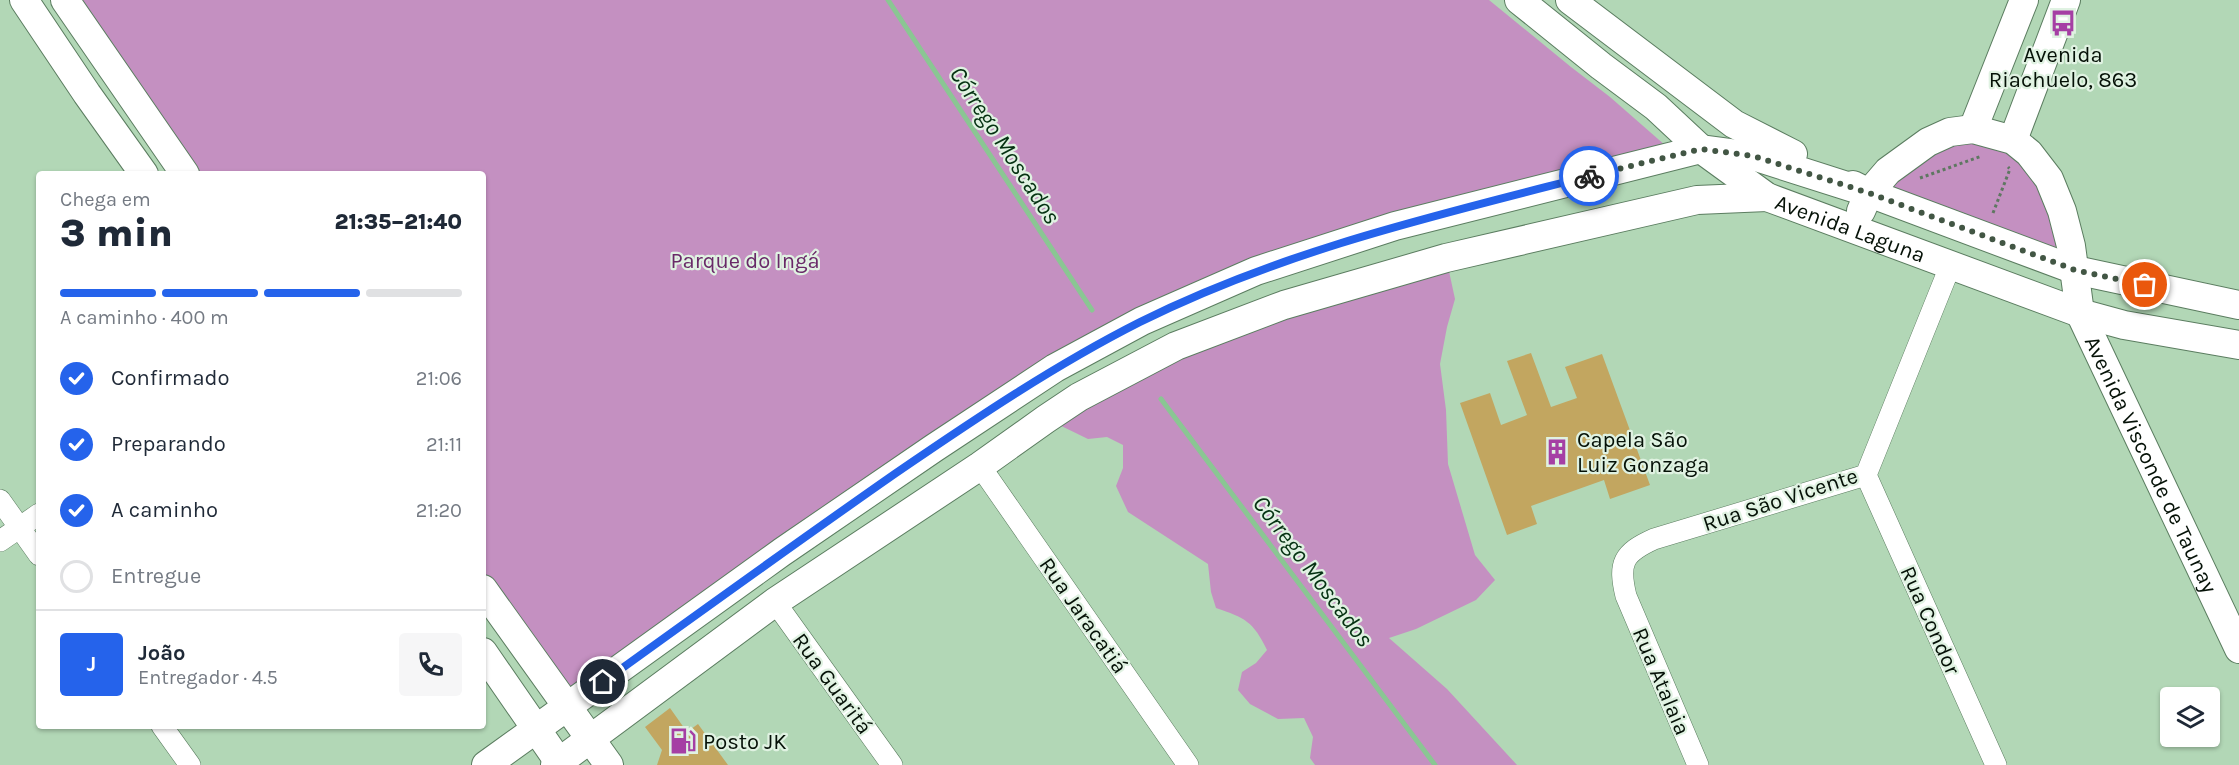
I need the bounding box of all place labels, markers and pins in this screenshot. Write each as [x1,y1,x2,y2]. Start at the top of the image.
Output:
bus stop icon: Avenida Riachuelo, 863 [2048,8,2078,38]
place label: Avenida Riachuelo, 863 [1989,42,2137,93]
pin [2119,259,2170,310]
place label: Capela São Luiz Gonzaga [1577,427,1709,478]
building icon: Capela São Luiz Gonzaga [1542,437,1572,467]
pin [577,656,628,707]
fuel station icon: Posto JK [668,726,698,756]
place label: Posto JK [703,729,787,755]

